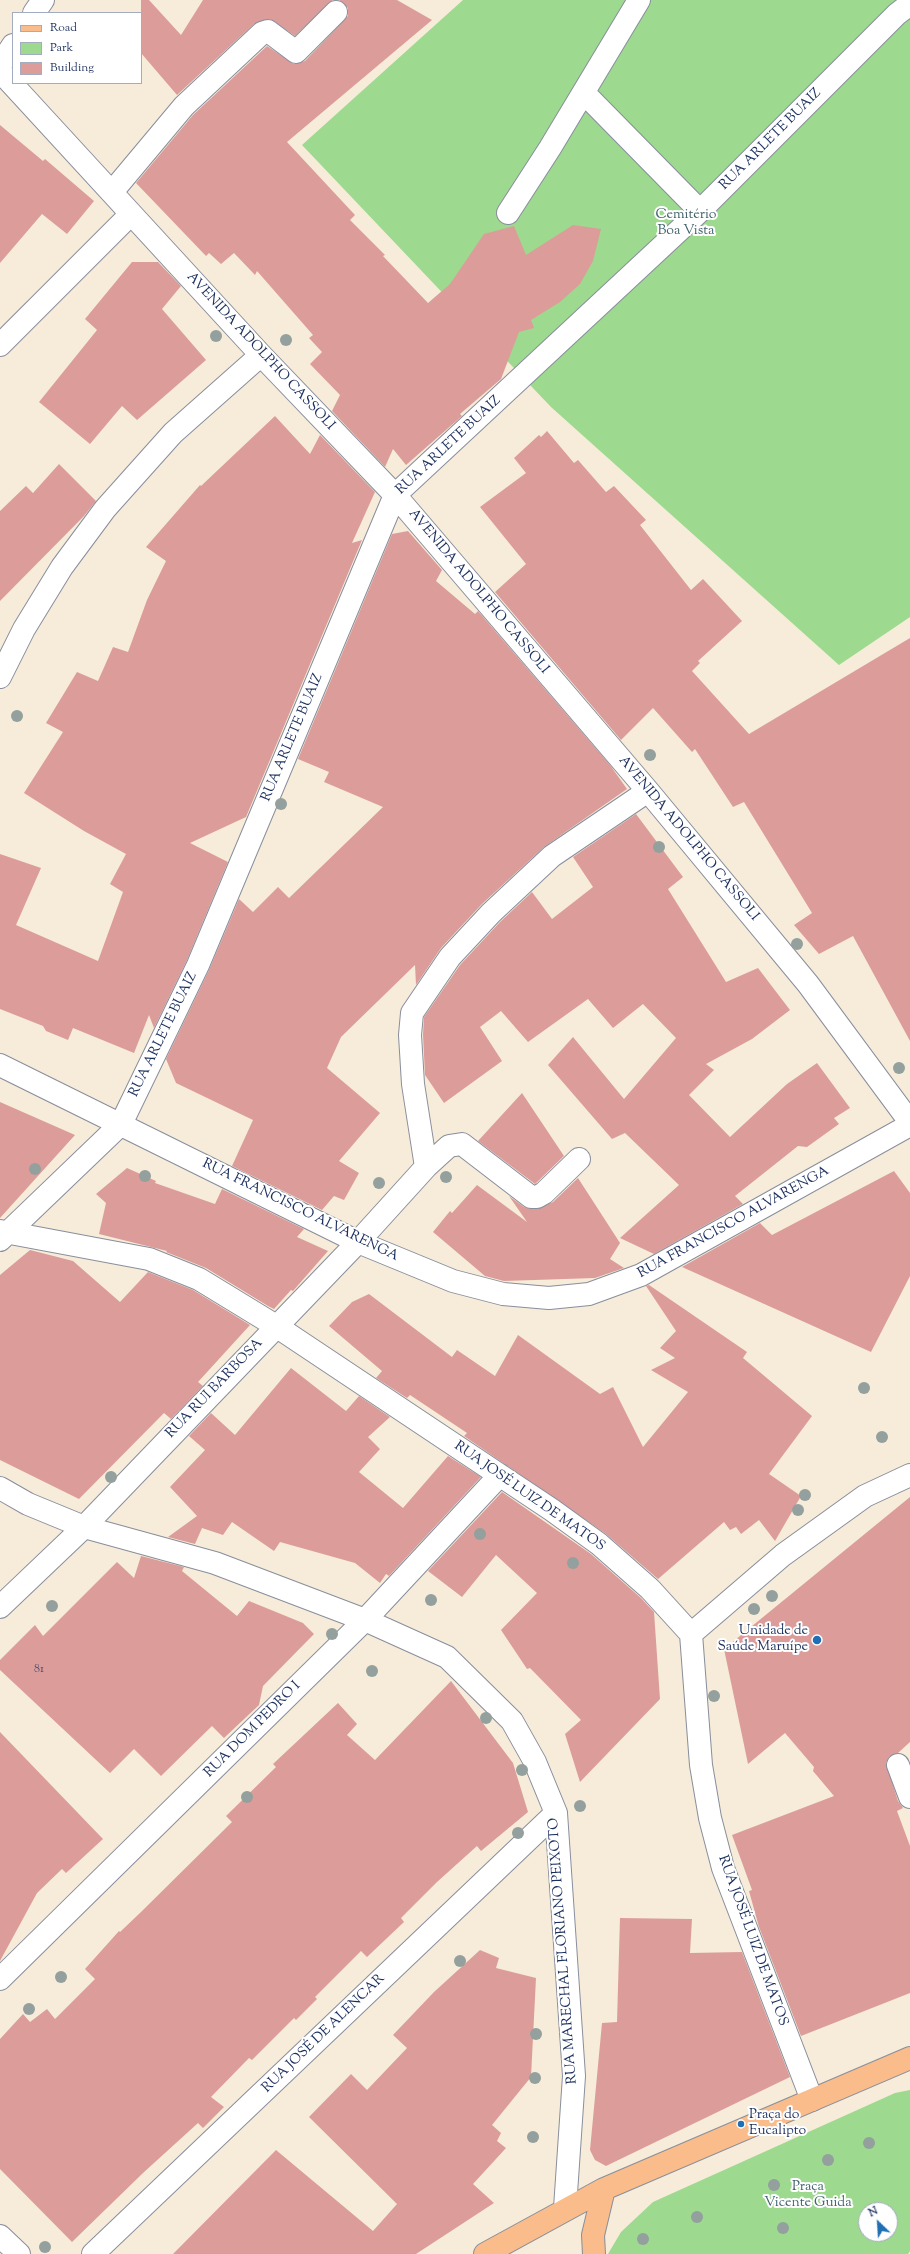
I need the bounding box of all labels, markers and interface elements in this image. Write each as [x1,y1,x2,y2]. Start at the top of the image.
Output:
legend [12,12,142,84]
text: Road [50,19,77,37]
text: Park [50,39,73,57]
text: Building [50,59,94,77]
street label: RUA ARLETE BUAIZ [717,86,825,194]
park label: Cemitério Boa Vista [655,208,717,240]
street label: AVENIDA ADOLPHO CASSOLI [182,270,338,434]
street label: RUA ARLETE BUAIZ [393,393,505,499]
street label: AVENIDA ADOLPHO CASSOLI [404,506,552,678]
street label: RUA ARLETE BUAIZ [258,672,328,804]
street label: AVENIDA ADOLPHO CASSOLI [614,753,762,925]
street label: RUA ARLETE BUAIZ [126,970,202,1100]
street label: RUA FRANCISCO ALVARENGA [199,1156,401,1266]
street label: RUA FRANCISCO ALVARENGA [635,1163,833,1283]
street label: RUA RUI BARBOSA [163,1336,267,1442]
street label: RUA JOSÉ LUIZ DE MATOS [450,1438,608,1556]
place label: Unidade de Saúde Maruípe [717,1624,808,1656]
marker: Unidade de Saúde Maruípe [811,1634,823,1646]
house number: 81 [34,1663,44,1677]
street label: RUA DOM PEDRO I [201,1678,305,1782]
street label: RUA MARECHAL FLORIANO PEIXOTO [546,1817,582,2085]
street label: RUA JOSÉ LUIZ DE MATOS [713,1853,791,2029]
street label: RUA JOSÉ DE ALENCAR [259,1971,389,2097]
place label: Praça do Eucalipto [749,2108,806,2140]
marker: Praça do Eucalipto [736,2119,746,2129]
park label: Praça Vicente Guida [764,2180,852,2212]
north arrow [858,2202,898,2242]
text: N [866,2203,881,2221]

